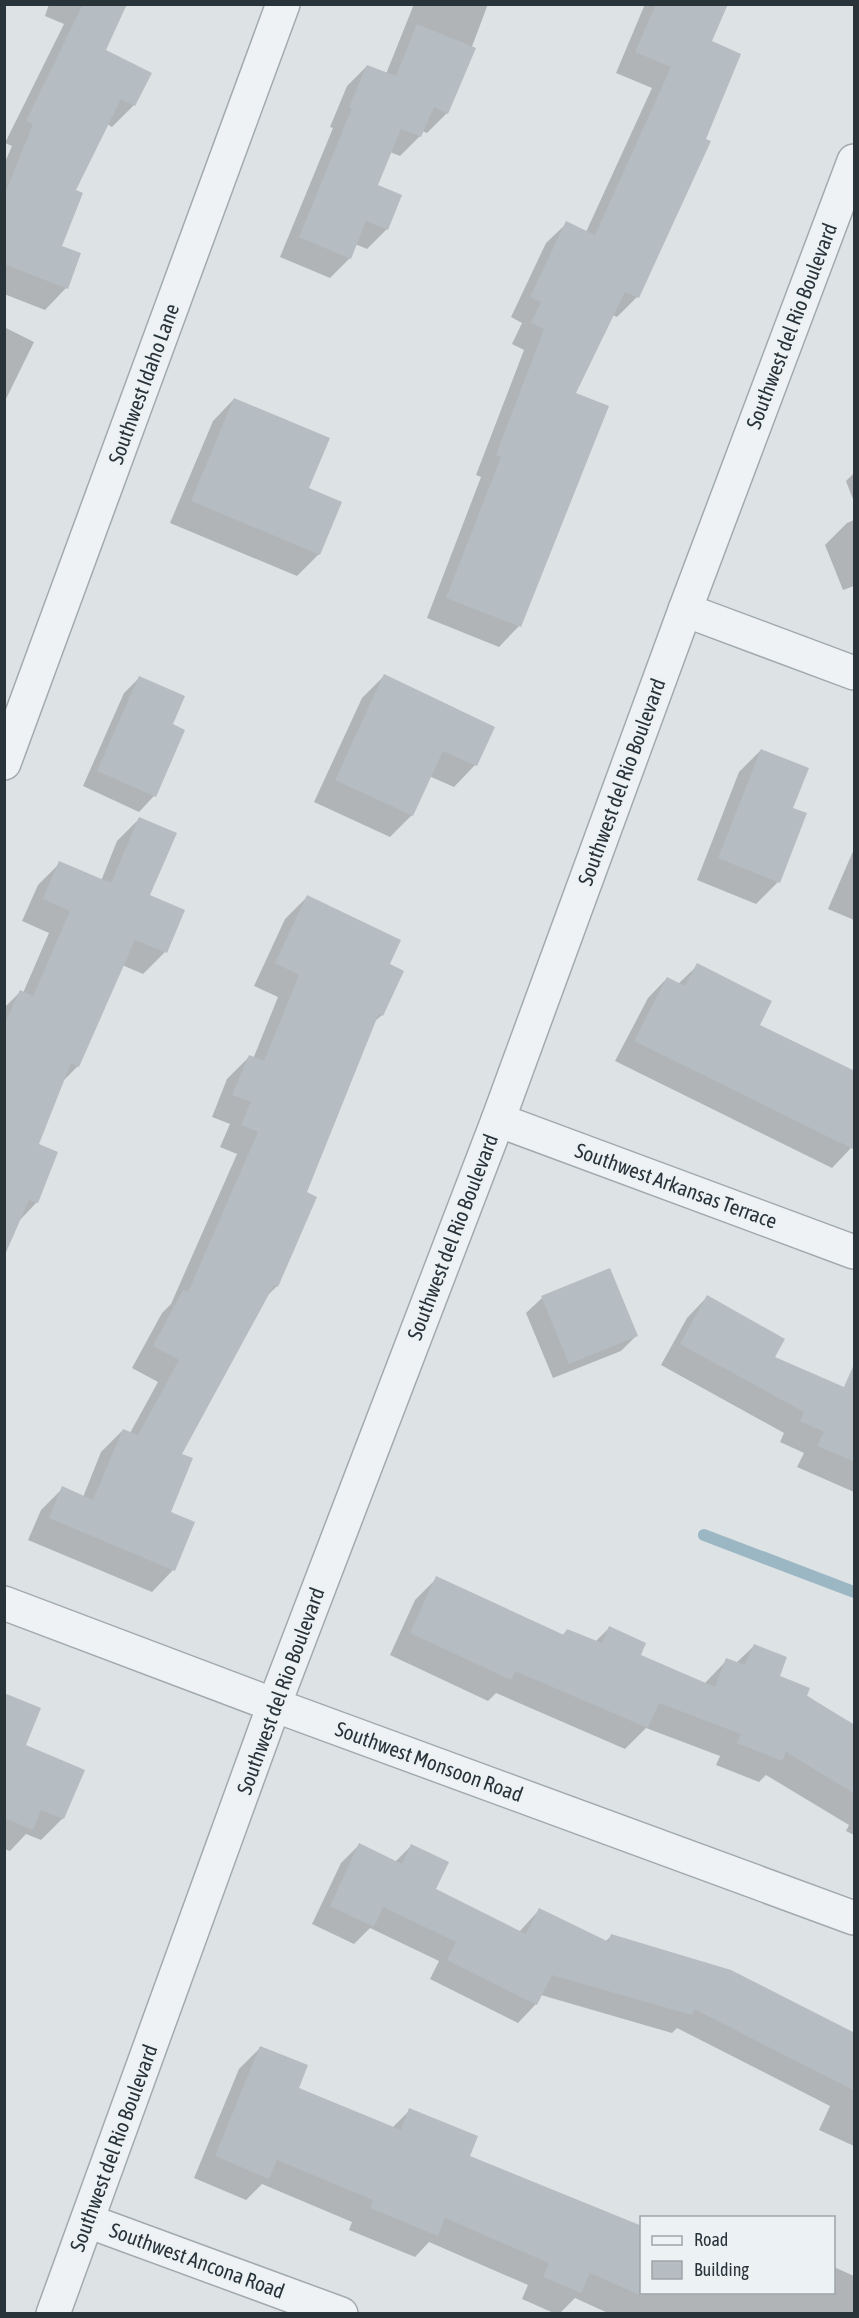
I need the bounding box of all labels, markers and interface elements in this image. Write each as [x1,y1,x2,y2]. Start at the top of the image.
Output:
street label: Southwest del Rio Boulevard [741,219,841,432]
street label: Southwest Idaho Lane [103,300,183,467]
street label: Southwest del Rio Boulevard [572,675,670,888]
street label: Southwest del Rio Boulevard [402,1130,502,1343]
street label: Southwest Arkansas Terrace [572,1137,781,1233]
street label: Southwest del Rio Boulevard [231,1584,329,1797]
street label: Southwest Monsoon Road [332,1716,526,1806]
street label: Southwest del Rio Boulevard [64,2041,162,2254]
legend [640,2216,835,2294]
street label: Southwest Ancona Road [107,2217,288,2303]
text: Road [694,2229,728,2250]
text: Building [694,2259,749,2280]

